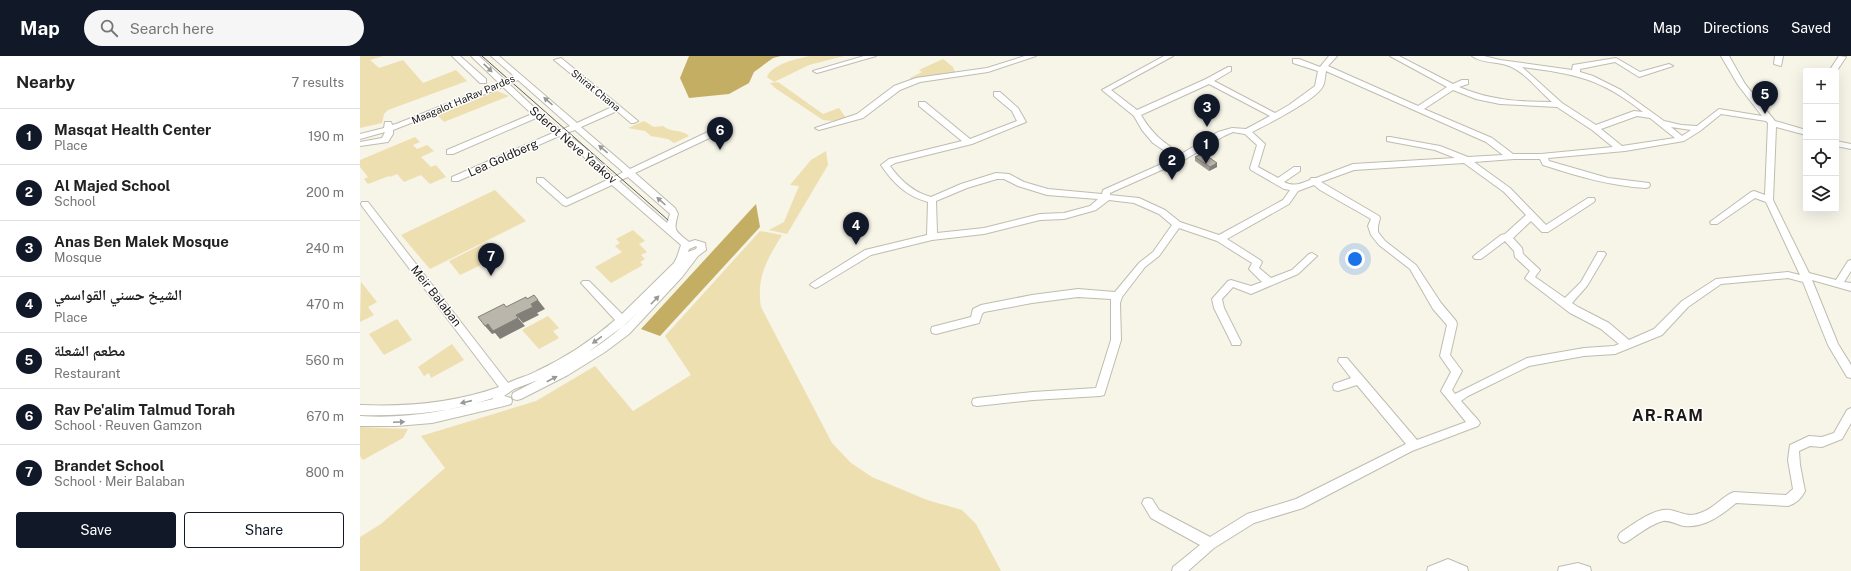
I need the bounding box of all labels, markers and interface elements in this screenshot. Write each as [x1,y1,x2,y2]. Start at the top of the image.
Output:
search box [84,10,364,46]
text: Map [20,17,60,39]
icon: search [98,17,120,39]
text: Search here [130,20,214,37]
text: Map [1653,20,1681,36]
text: Directions [1703,20,1769,36]
text: Saved [1791,20,1831,36]
one-way arrow [483,63,493,72]
street label: Shirat Chana [569,67,623,113]
map controls [1803,68,1839,212]
button: + [1803,68,1839,104]
text: Nearby [16,72,75,92]
street label: Maagalot HaRav Pardes [410,72,516,126]
text: 7 results [291,75,344,90]
pin: 5 [1752,81,1778,114]
pin: 3 [1194,94,1220,127]
one-way arrow [543,97,552,106]
street label: Sderot Neve Yaakov [527,103,619,187]
button: − [1803,104,1839,140]
pin: 6 [707,117,733,150]
text: Masqat Health Center [54,121,211,138]
text: 1 [26,129,32,144]
text: 190 m [308,129,344,144]
pin: 1 [1193,131,1219,164]
street label: Lea Goldberg [466,136,540,180]
text: Place [54,138,88,153]
button: locate [1803,140,1839,176]
one-way arrow [598,145,608,154]
pin: 2 [1159,147,1185,180]
button: layers [1803,176,1839,212]
text: Al Majed School [54,177,170,194]
text: 2 [25,185,33,200]
text: 200 m [306,185,344,200]
text: School [54,194,96,209]
one-way arrow [656,196,666,205]
pin: 4 [843,212,869,245]
text: Anas Ben Malek Mosque [54,233,229,250]
text: 3 [25,241,33,256]
text: 240 m [306,241,344,256]
pin: 7 [478,243,504,276]
your location [1345,249,1365,269]
text: Mosque [54,250,102,265]
street label: Meir Balaban [408,263,464,329]
text: الشيخ حسني القواسمي [54,286,182,303]
one-way arrow [650,295,660,305]
text: 4 [25,297,33,312]
text: 470 m [306,297,344,312]
text: Place [54,310,88,325]
one-way arrow [592,336,603,344]
text: مطعم الشعلة [54,342,125,359]
text: 5 [25,353,33,368]
text: 560 m [305,353,344,368]
text: Restaurant [54,366,120,381]
one-way arrow [546,375,558,382]
one-way arrow [460,399,472,405]
text: Rav Pe'alim Talmud Torah [54,401,235,418]
district label: AR-RAM [1632,406,1704,425]
text: 6 [25,409,33,424]
text: 670 m [306,409,344,424]
text: School · Reuven Gamzon [54,418,202,433]
one-way arrow [393,419,406,425]
text: Brandet School [54,457,164,474]
text: 7 [25,465,33,480]
text: 800 m [305,465,344,480]
text: School · Meir Balaban [54,474,185,489]
button: Save [16,512,176,548]
button: Share [184,512,344,548]

